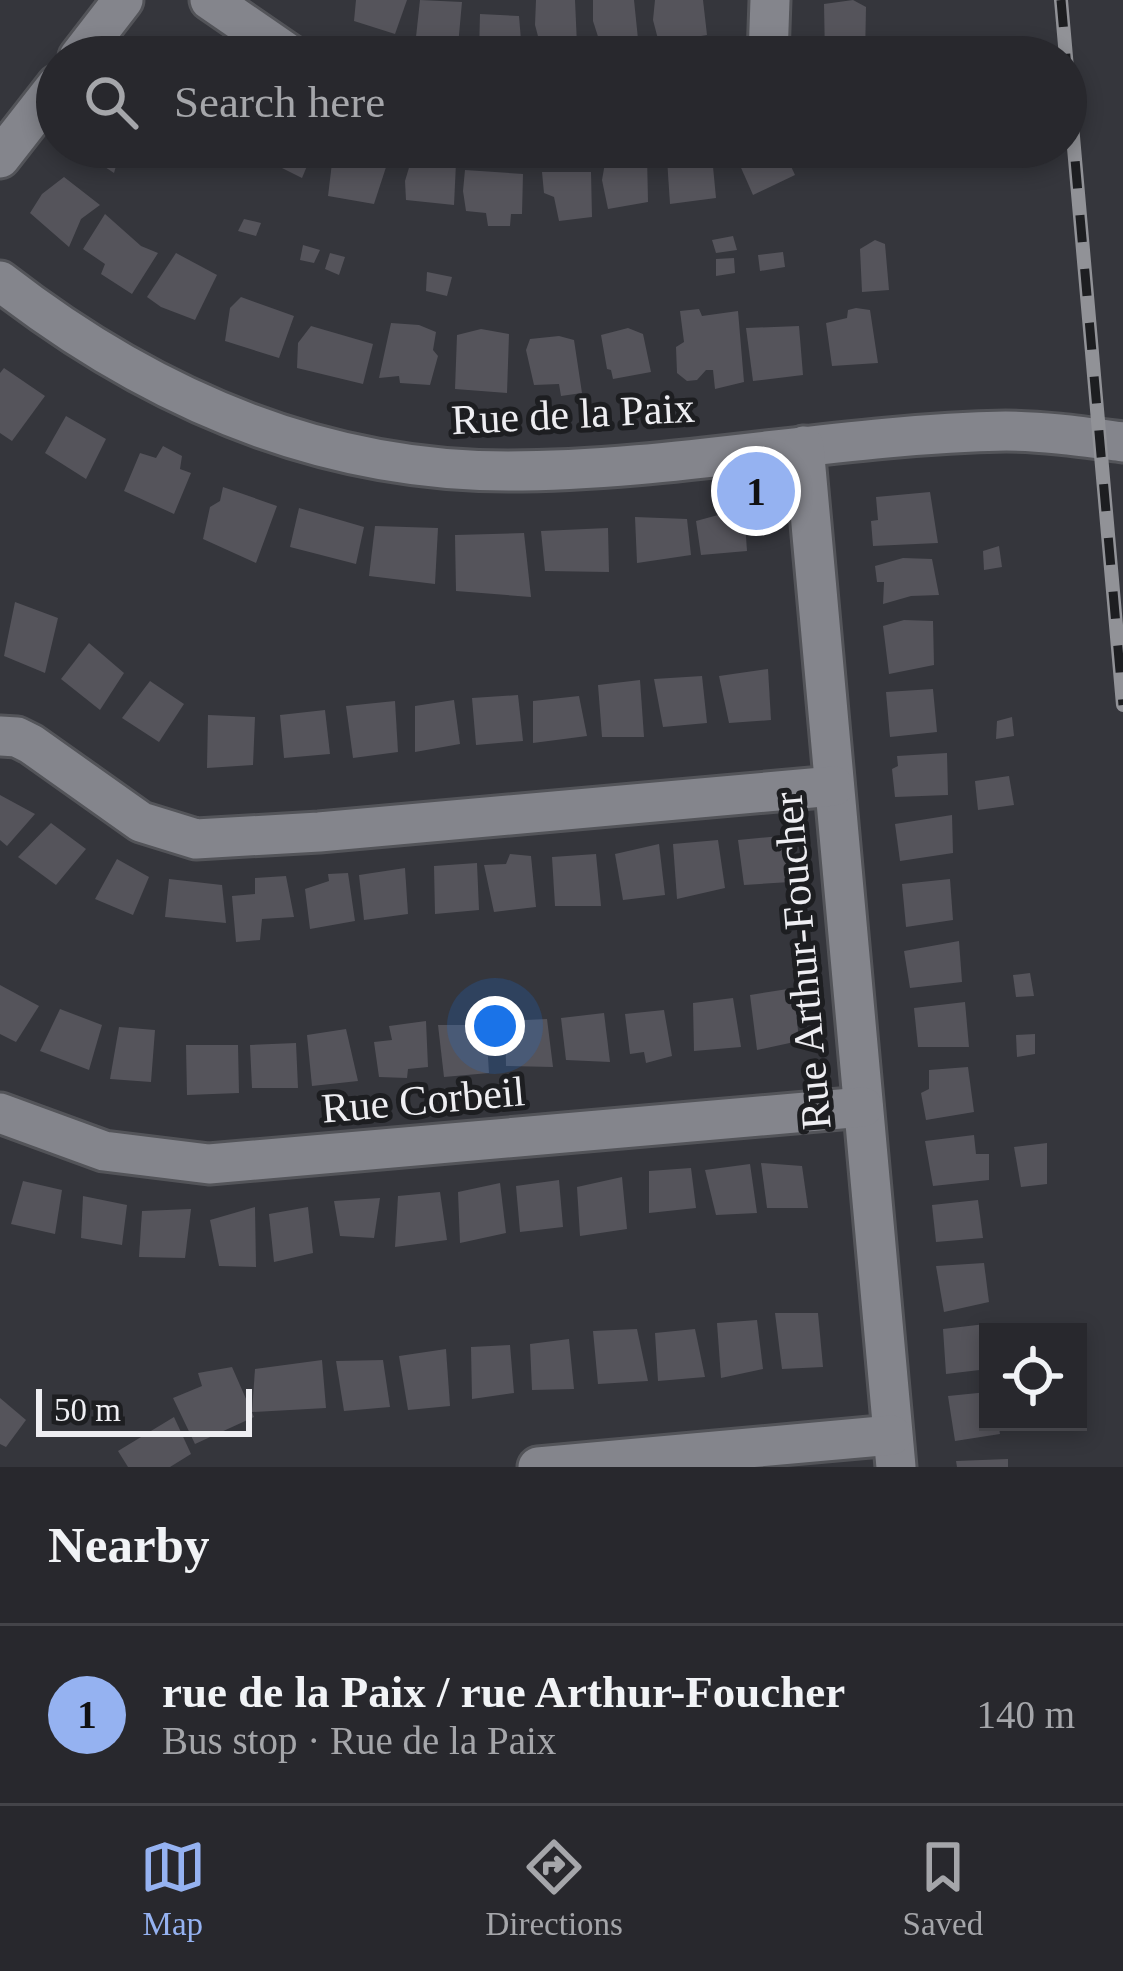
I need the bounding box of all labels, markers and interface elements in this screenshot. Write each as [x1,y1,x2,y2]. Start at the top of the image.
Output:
search box [36,36,1087,168]
icon: search [78,69,144,135]
text: Search here [174,77,385,127]
street label: Rue de la Paix [450,385,696,443]
pin: 1 [717,446,795,536]
street label: Rue Arthur-Foucher [764,790,840,1132]
your location [465,996,525,1056]
street label: Rue Corbeil [319,1068,527,1132]
map controls [979,1323,1087,1431]
button: locate [979,1323,1087,1431]
scale bar [36,1383,252,1436]
text: 50 m [54,1392,121,1428]
text: Nearby [48,1517,209,1573]
text: rue de la Paix / rue Arthur-Foucher [162,1667,845,1717]
text: 1 [77,1693,97,1736]
text: 140 m [976,1693,1075,1736]
text: Bus stop · Rue de la Paix [162,1719,556,1762]
tab: Map [140,1834,206,1943]
tab: Directions [485,1834,623,1943]
tab: Saved [903,1834,983,1943]

